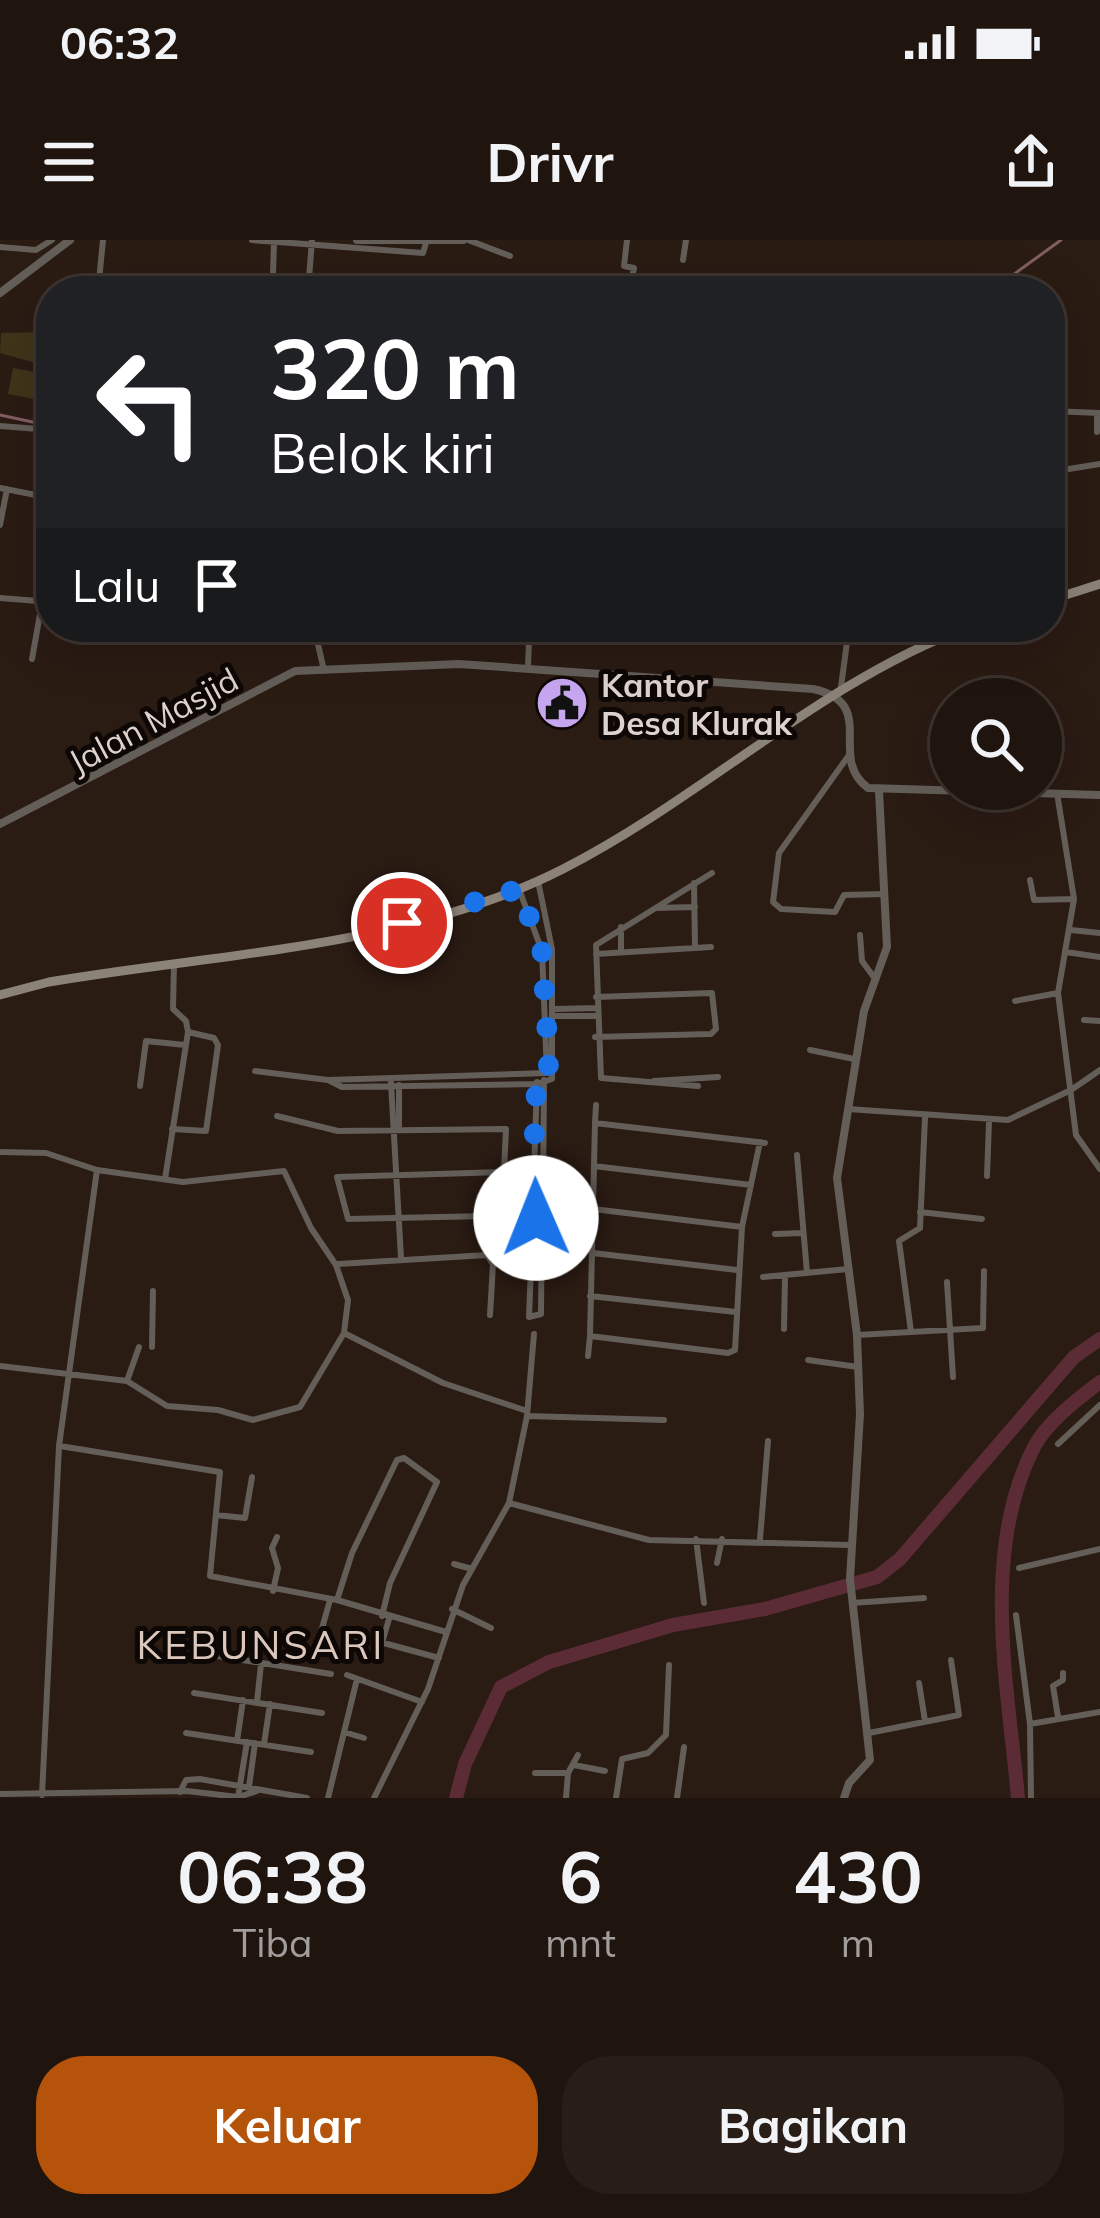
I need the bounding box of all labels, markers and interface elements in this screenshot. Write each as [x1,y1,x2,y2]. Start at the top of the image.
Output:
text: 06:32 [60,14,179,70]
text: Drivr [486,128,614,196]
icon: menu [36,129,102,195]
icon: share [998,129,1064,195]
text: 320 m [270,315,520,420]
icon: left [72,324,228,480]
text: Belok kiri [270,419,495,487]
icon: arrive [184,552,250,618]
text: Lalu [72,557,160,613]
street label: Jalan Masjid [61,658,245,782]
place label: Kantor Desa Klurak [601,664,793,743]
public building icon: Kantor Desa Klurak [534,675,590,731]
map controls [930,678,1062,810]
button: search [930,678,1062,810]
pin [351,872,453,974]
icon: arrive [369,890,435,956]
position arrow [473,1155,599,1281]
district label: KEBUNSARI [137,1620,385,1669]
text: 06:38 [177,1831,368,1921]
text: 6 [559,1831,602,1921]
text: 430 [793,1831,923,1921]
text: Tiba [233,1918,312,1967]
text: mnt [545,1918,616,1967]
text: m [841,1918,875,1967]
button: Keluar [36,2056,538,2194]
button: Bagikan [562,2056,1064,2194]

